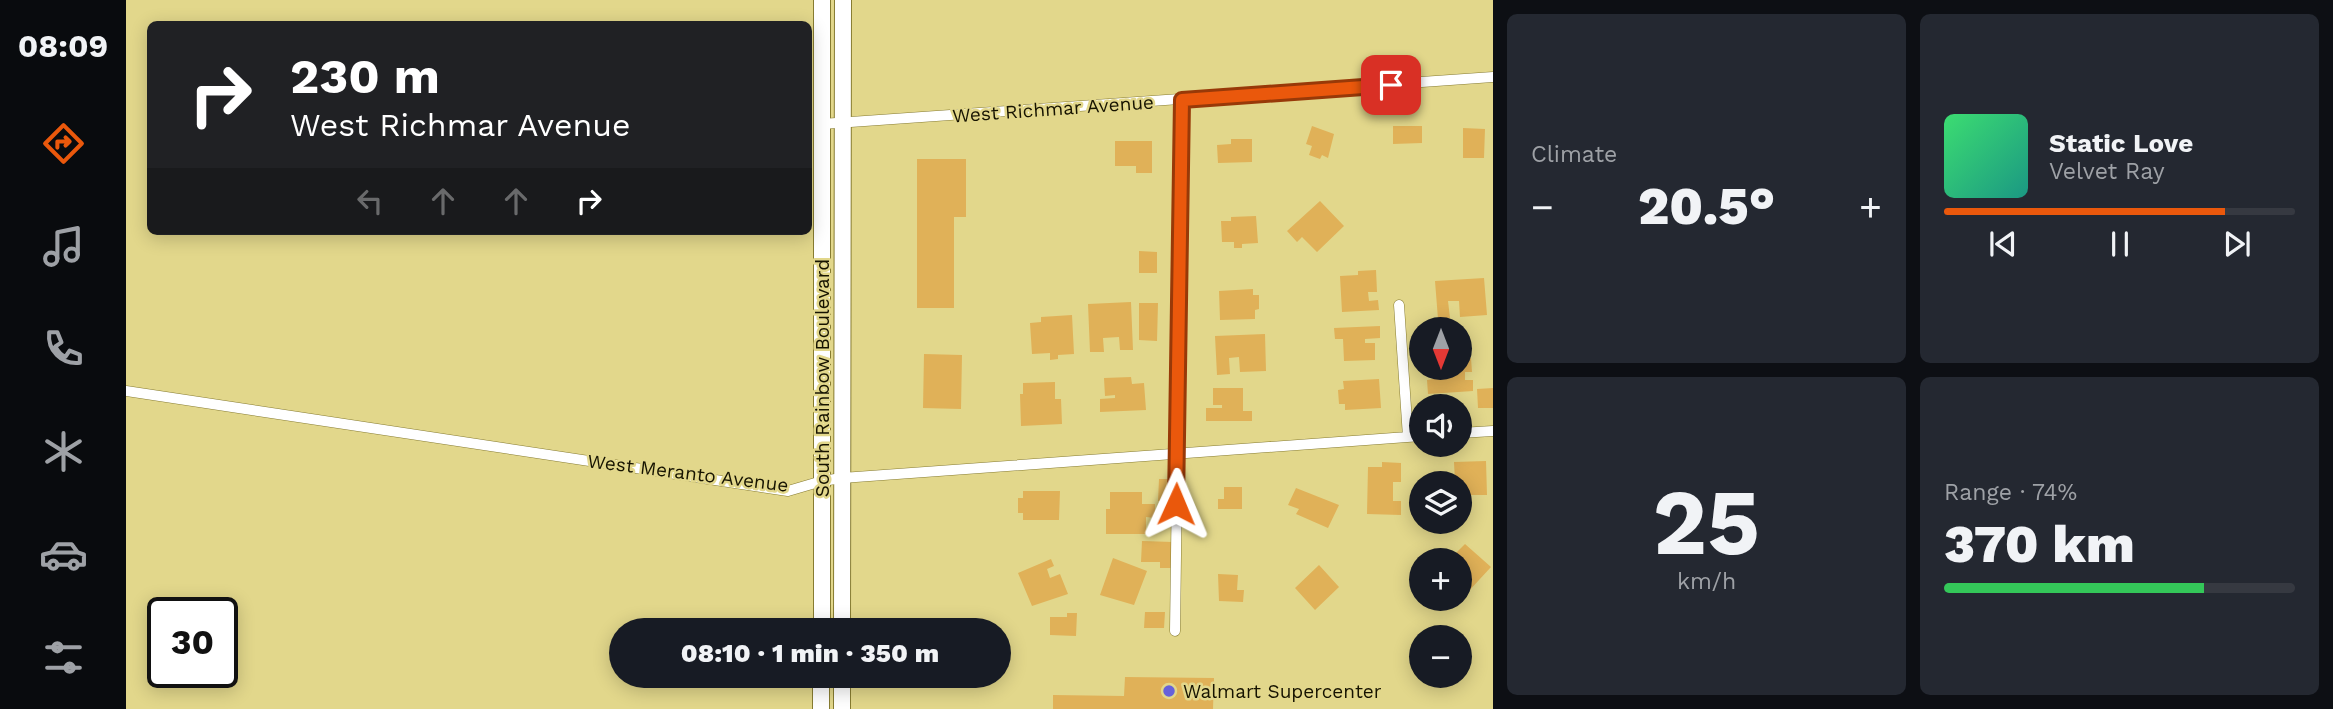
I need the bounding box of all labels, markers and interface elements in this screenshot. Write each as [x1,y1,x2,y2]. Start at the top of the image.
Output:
text: 08:09 [18,27,108,65]
text: 230 m [290,47,440,105]
icon: right [175,49,266,140]
pin [1361,55,1421,115]
icon: arrive [1372,66,1410,104]
street label: West Richmar Avenue [951,90,1155,128]
text: West Richmar Avenue [290,106,630,144]
icon: directions [39,119,88,168]
text: Static Love [2049,128,2193,158]
text: Climate [1531,141,1617,168]
text: Velvet Ray [2049,158,2165,185]
text: 20.5° [1638,176,1775,237]
icon: left [351,182,389,220]
icon: ahead [424,182,462,220]
icon: ahead [497,182,535,220]
icon: right [570,182,608,220]
text: − [1531,185,1554,229]
text: + [1859,185,1882,229]
icon: music [39,222,88,271]
icon: previous [1984,225,2022,263]
icon: pause [2101,225,2139,263]
icon: next [2218,225,2256,263]
street label: South Rainbow Boulevard [811,259,834,497]
north arrow [1409,317,1472,380]
map controls [1409,317,1472,688]
icon: phone [39,324,88,373]
button: sound [1409,394,1472,457]
icon: climate [39,427,88,476]
street label: West Meranto Avenue [586,449,790,497]
position arrow [1139,467,1213,541]
text: 25 [1653,469,1760,576]
button: layers [1409,471,1472,534]
text: Range · 74% [1944,479,2077,506]
text: 370 km [1944,514,2135,575]
icon: car [39,530,88,579]
button: + [1409,548,1472,611]
text: km/h [1677,568,1736,595]
speed limit sign: 30 [147,597,238,688]
button: − [1409,625,1472,688]
icon: filters [39,633,88,682]
text: 08:10 · 1 min · 350 m [681,638,939,668]
place label: Walmart Supercenter [1183,680,1382,703]
marker: Walmart Supercenter [1161,683,1177,699]

